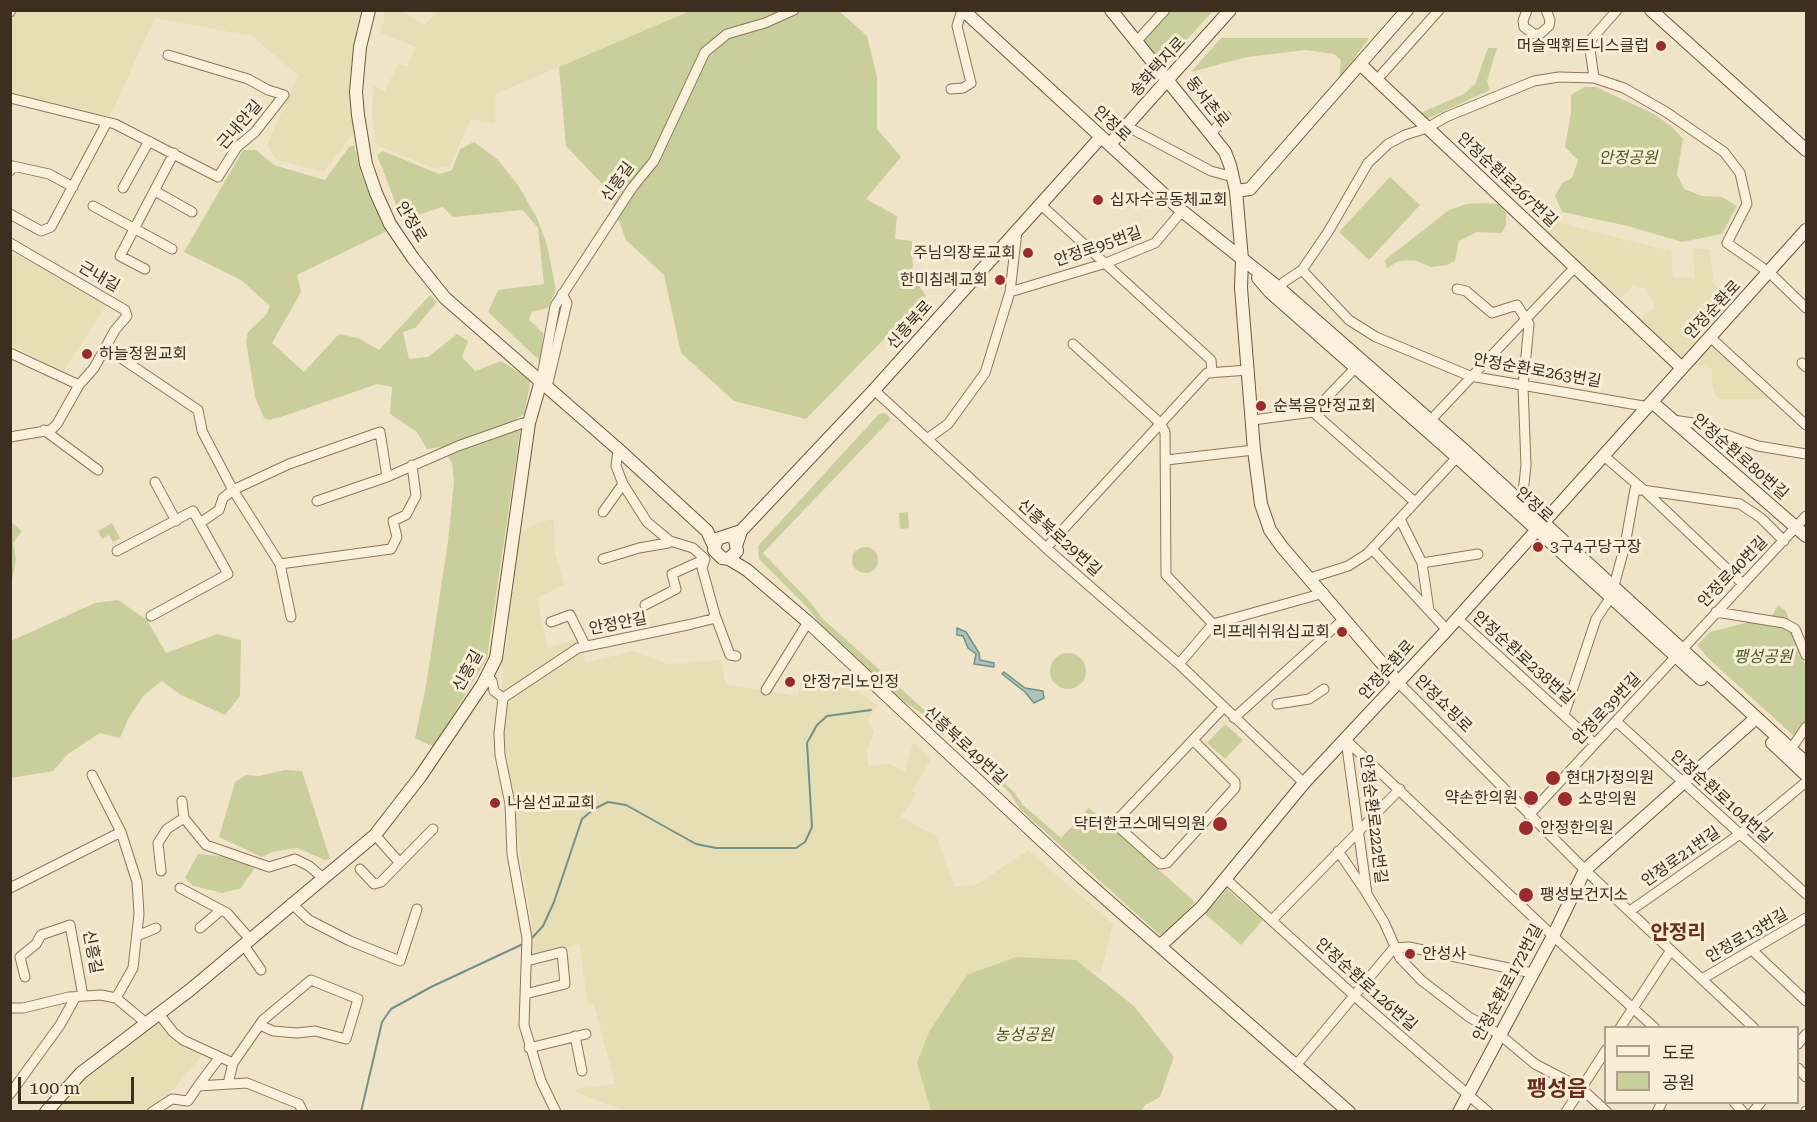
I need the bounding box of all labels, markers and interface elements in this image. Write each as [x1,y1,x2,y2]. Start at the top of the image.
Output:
street label: 송화택지로 [1126,33,1190,101]
place label: 머슬맥휘트니스클럽 [1517,36,1649,56]
marker: 머슬맥휘트니스클럽 [1654,39,1668,53]
street label: 동서촌로 [1181,73,1233,131]
street label: 근내안길 [213,96,267,154]
street label: 안정로 [1089,102,1135,146]
street label: 안정순환로267번길 [1453,129,1561,231]
park label: 안정공원 [1599,148,1657,168]
street label: 신흥길 [597,158,639,206]
place label: 십자수공동체교회 [1110,190,1228,210]
marker: 십자수공동체교회 [1091,193,1105,207]
street label: 안정로 [391,198,431,246]
street label: 안정로95번길 [1052,223,1144,271]
place label: 주님의장로교회 [913,243,1016,263]
marker: 주님의장로교회 [1021,246,1035,260]
street label: 근내길 [75,258,123,296]
place label: 한미침례교회 [900,270,988,290]
marker: 한미침례교회 [993,273,1007,287]
street label: 안정순환로 [1681,277,1745,343]
street label: 신흥북로 [883,297,937,353]
place label: 하늘정원교회 [99,344,187,364]
marker: 하늘정원교회 [80,347,94,361]
street label: 안정순환로263번길 [1471,350,1603,392]
place label: 순복음안정교회 [1273,396,1376,416]
marker: 순복음안정교회 [1254,399,1268,413]
street label: 안정순환로80번길 [1688,410,1792,504]
street label: 안정로 [1511,483,1557,527]
street label: 신흥북로29번길 [1013,495,1105,581]
street label: 안정로40번길 [1694,532,1772,612]
place label: 3구4구당구장 [1550,537,1642,557]
marker: 3구4구당구장 [1531,540,1545,554]
street label: 안정순환로238번길 [1468,607,1578,709]
street label: 안정안길 [587,609,649,639]
place label: 리프레쉬워십교회 [1212,622,1330,642]
marker: 리프레쉬워십교회 [1335,625,1349,639]
street label: 안정순환로 [1355,636,1419,704]
street label: 신흥길 [449,647,487,695]
park label: 팽성공원 [1734,647,1792,667]
street label: 안정로39번길 [1569,669,1645,749]
street label: 안정쇼핑로 [1410,671,1476,737]
place label: 안정7리노인정 [802,672,899,692]
marker: 안정7리노인정 [783,675,797,689]
street label: 신흥북로49번길 [920,703,1010,789]
street label: 안정순환로104번길 [1666,746,1776,848]
street label: 안정순환로222번길 [1356,753,1390,885]
place label: 현대가정의원 [1566,768,1654,788]
marker: 현대가정의원 [1544,769,1562,787]
place label: 약손한의원 [1444,788,1518,808]
marker: 약손한의원 [1522,789,1540,807]
place label: 소망의원 [1578,789,1637,809]
marker: 소망의원 [1556,790,1574,808]
place label: 나실선교교회 [507,793,595,813]
marker: 나실선교교회 [488,796,502,810]
place label: 닥터한코스메딕의원 [1074,814,1206,834]
marker: 닥터한코스메딕의원 [1211,815,1229,833]
place label: 안정한의원 [1540,818,1614,838]
marker: 안정한의원 [1517,819,1535,837]
street label: 안정로21번길 [1638,823,1724,891]
place label: 팽성보건지소 [1540,885,1628,905]
marker: 팽성보건지소 [1517,886,1535,904]
street label: 안정로13번길 [1703,905,1791,967]
street label: 안정순환로172번길 [1469,921,1547,1045]
district label: 안정리 [1650,921,1706,945]
street label: 신흥길 [78,928,106,976]
street label: 안정순환로126번길 [1311,934,1421,1036]
place label: 안성사 [1422,944,1466,964]
marker: 안성사 [1403,947,1417,961]
park label: 농성공원 [995,1025,1053,1045]
legend [1604,1026,1799,1104]
text: 도로 [1662,1042,1695,1063]
scale bar [21,1065,136,1103]
text: 공원 [1662,1072,1695,1093]
text: 100 m [29,1077,80,1098]
district label: 팽성읍 [1527,1077,1587,1103]

